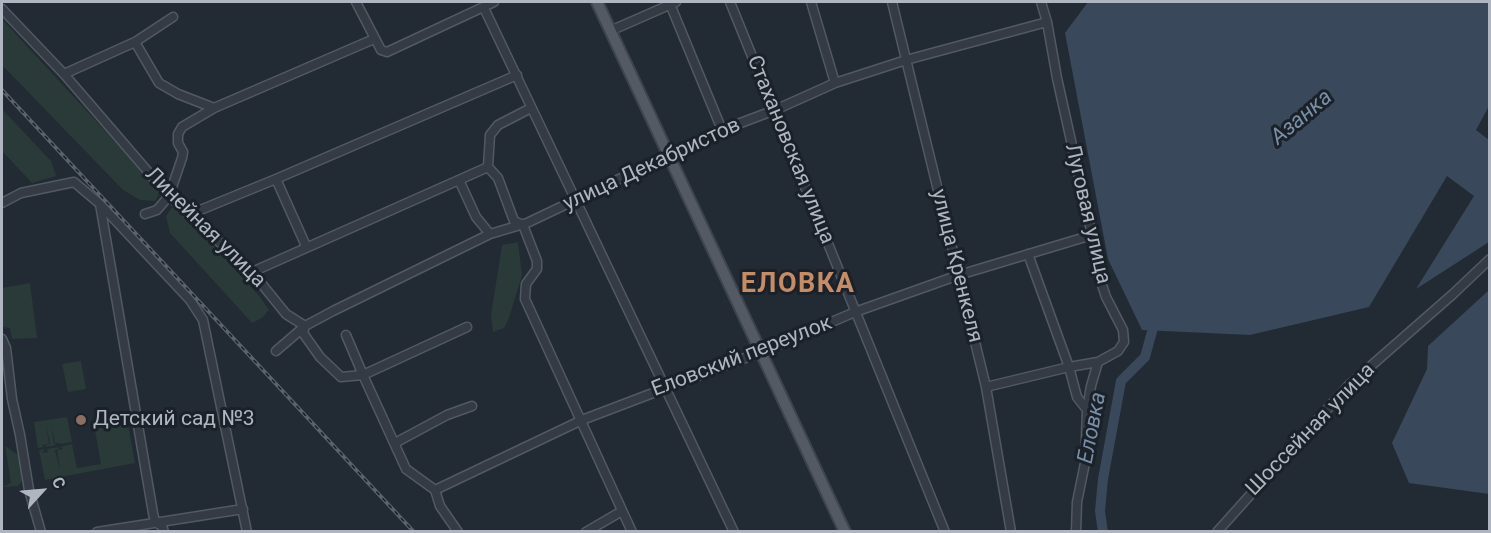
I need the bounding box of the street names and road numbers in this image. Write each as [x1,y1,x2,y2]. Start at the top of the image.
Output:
street label: Стахановская улица [741,52,839,248]
street label: улица Декабристов [559,113,745,217]
street label: Луговая улица [1059,141,1115,287]
street label: Линейная улица [139,162,271,294]
street label: улица Кренкеля [925,187,987,345]
street label: Еловский переулок [648,311,836,403]
street label: Шоссейная улица [1241,358,1381,502]

